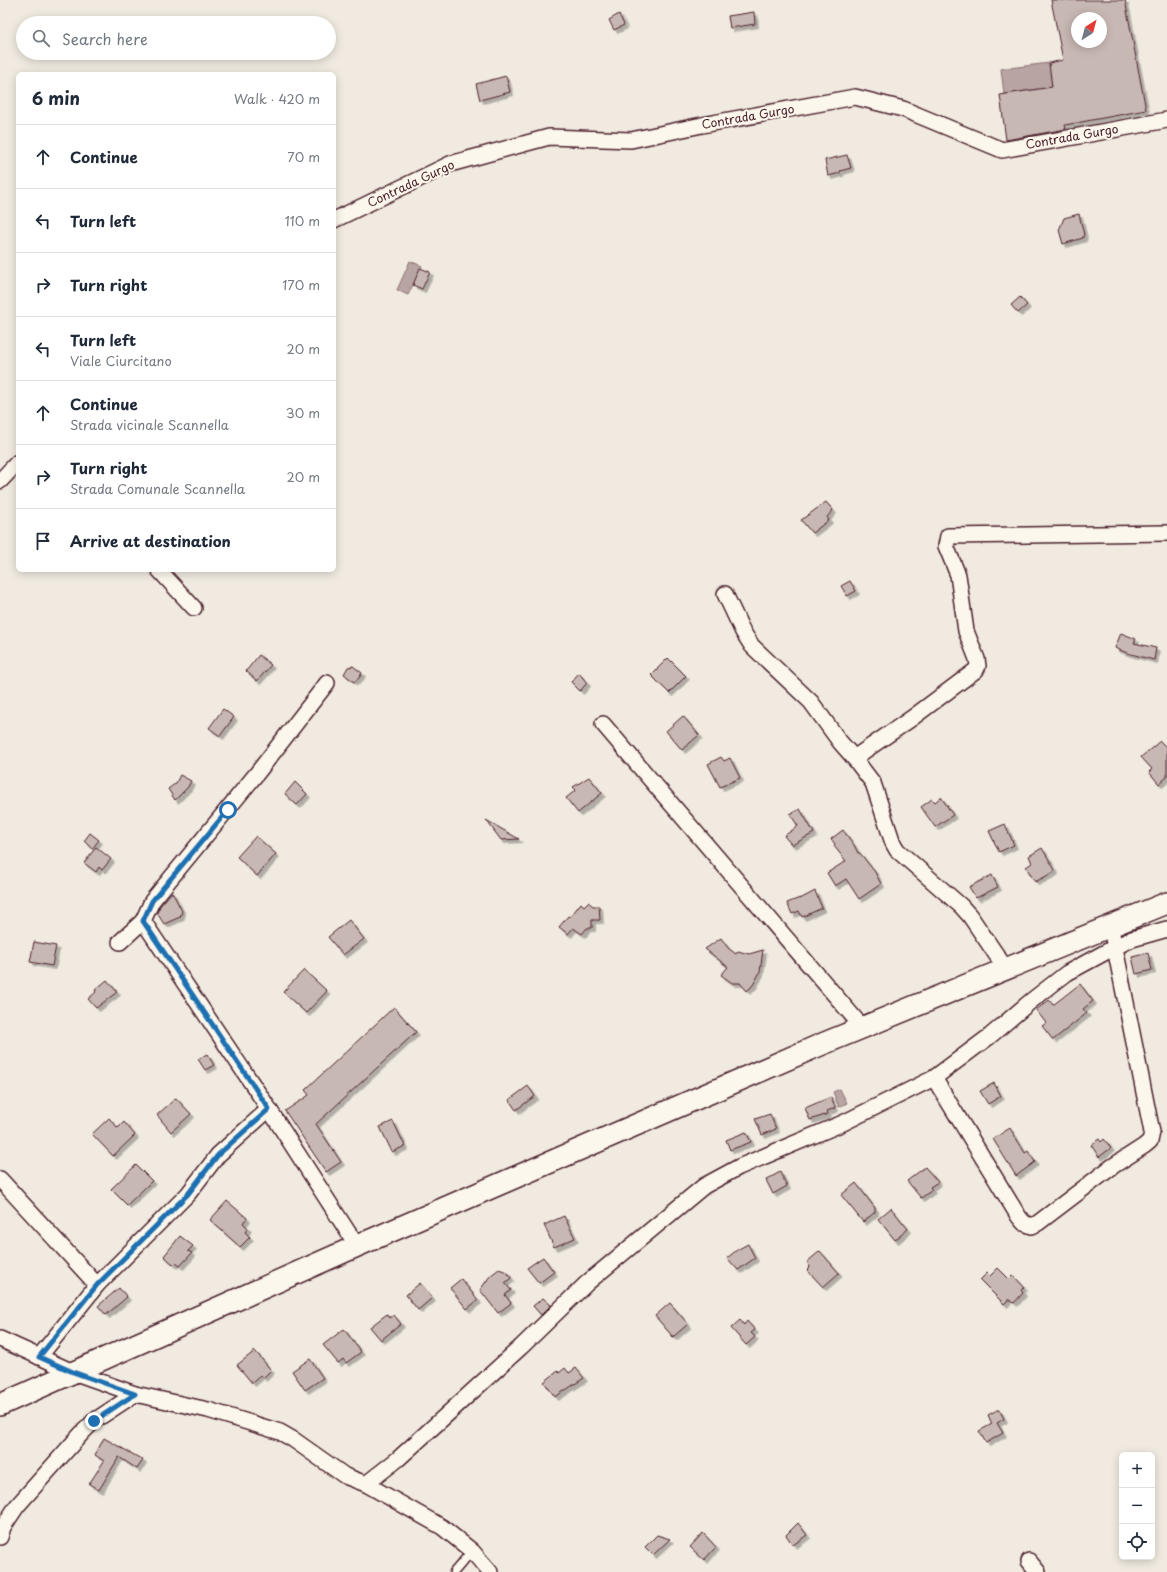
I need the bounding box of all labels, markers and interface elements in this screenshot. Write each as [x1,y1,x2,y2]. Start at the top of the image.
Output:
north arrow [1071,12,1107,48]
search box [16,16,336,60]
icon: search [30,27,52,49]
text: Search here [62,27,148,50]
text: 6 min [32,85,80,111]
text: Walk · 420 m [234,89,320,108]
street label: Contrada Gurgo [700,99,796,133]
street label: Contrada Gurgo [1024,119,1120,153]
text: Continue [70,145,138,168]
icon: ahead [32,146,54,168]
text: 70 m [287,147,320,166]
street label: Contrada Gurgo [364,155,457,211]
text: Turn left [70,209,136,232]
icon: left [32,210,54,232]
text: 110 m [285,211,320,230]
text: Turn right [70,273,147,296]
icon: right [32,274,54,296]
text: 170 m [282,275,320,294]
text: Turn left [70,328,136,351]
icon: left [32,338,54,360]
text: 20 m [286,339,320,358]
text: Viale Ciurcitano [70,351,172,370]
text: Continue [70,392,138,415]
icon: ahead [32,402,54,424]
text: 30 m [286,403,320,422]
text: Strada vicinale Scannella [70,415,229,434]
text: Turn right [70,456,147,479]
icon: right [32,466,54,488]
text: 20 m [286,467,320,486]
text: Strada Comunale Scannella [70,479,245,498]
text: Arrive at destination [70,529,231,552]
icon: arrive [32,530,54,552]
route start [219,801,237,819]
route end [85,1412,103,1430]
map controls [1119,1452,1155,1560]
button: + [1119,1452,1155,1488]
button: − [1119,1488,1155,1524]
button: locate [1119,1524,1155,1560]

